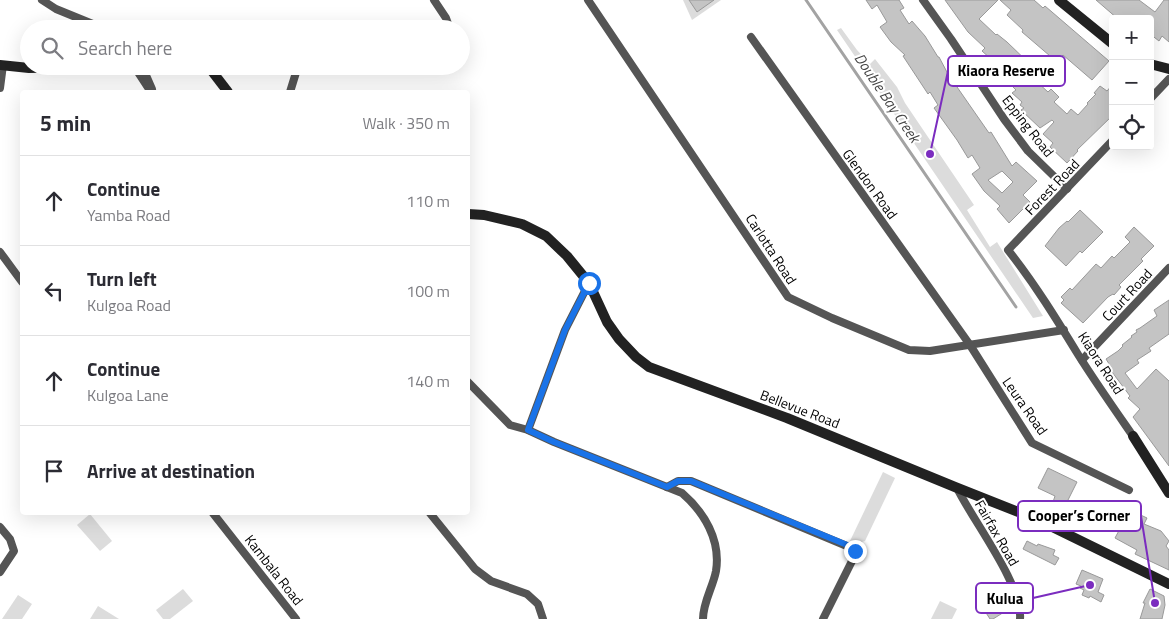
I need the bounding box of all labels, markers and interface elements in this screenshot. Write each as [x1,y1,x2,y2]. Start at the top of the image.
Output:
map controls [1109,15,1154,150]
button: + [1109,15,1154,60]
search box [20,20,470,75]
text: Search here [78,33,172,62]
icon: search [38,34,66,62]
water label: Double Bay Creek [849,48,927,149]
callout: Kiaora Reserve [948,56,1065,86]
text: Kiaora Reserve [957,59,1055,82]
button: − [1109,60,1154,105]
street label: Epping Road [997,90,1059,161]
button: locate [1109,105,1154,150]
text: 5 min [40,107,91,139]
text: Walk · 350 m [362,111,450,135]
street label: Glendon Road [838,144,903,223]
street label: Forest Road [1019,154,1084,220]
text: Continue [87,174,160,203]
icon: ahead [40,187,68,215]
text: 110 m [406,189,450,213]
text: Yamba Road [87,203,171,227]
street label: Carlotta Road [741,209,802,288]
text: Turn left [87,264,157,293]
street label: Court Road [1097,264,1157,326]
route start [578,272,601,295]
icon: left [40,277,68,305]
text: 100 m [406,279,450,303]
text: Kulgoa Road [87,293,171,317]
street label: Kiaora Road [1073,327,1129,398]
text: Continue [87,354,160,383]
icon: ahead [40,367,68,395]
text: 140 m [406,369,450,393]
street label: Leura Road [998,372,1053,439]
text: Kulgoa Lane [87,383,169,407]
street label: Bellevue Road [757,384,843,433]
text: Arrive at destination [87,456,255,485]
icon: arrive [40,457,68,485]
street label: Fairfax Road [970,496,1025,570]
callout: Cooper’s Corner [1018,501,1141,531]
text: Cooper’s Corner [1028,504,1131,527]
street label: Kambala Road [240,530,309,610]
route end [844,540,867,563]
callout: Kulua [976,583,1033,613]
text: Kulua [987,587,1024,610]

